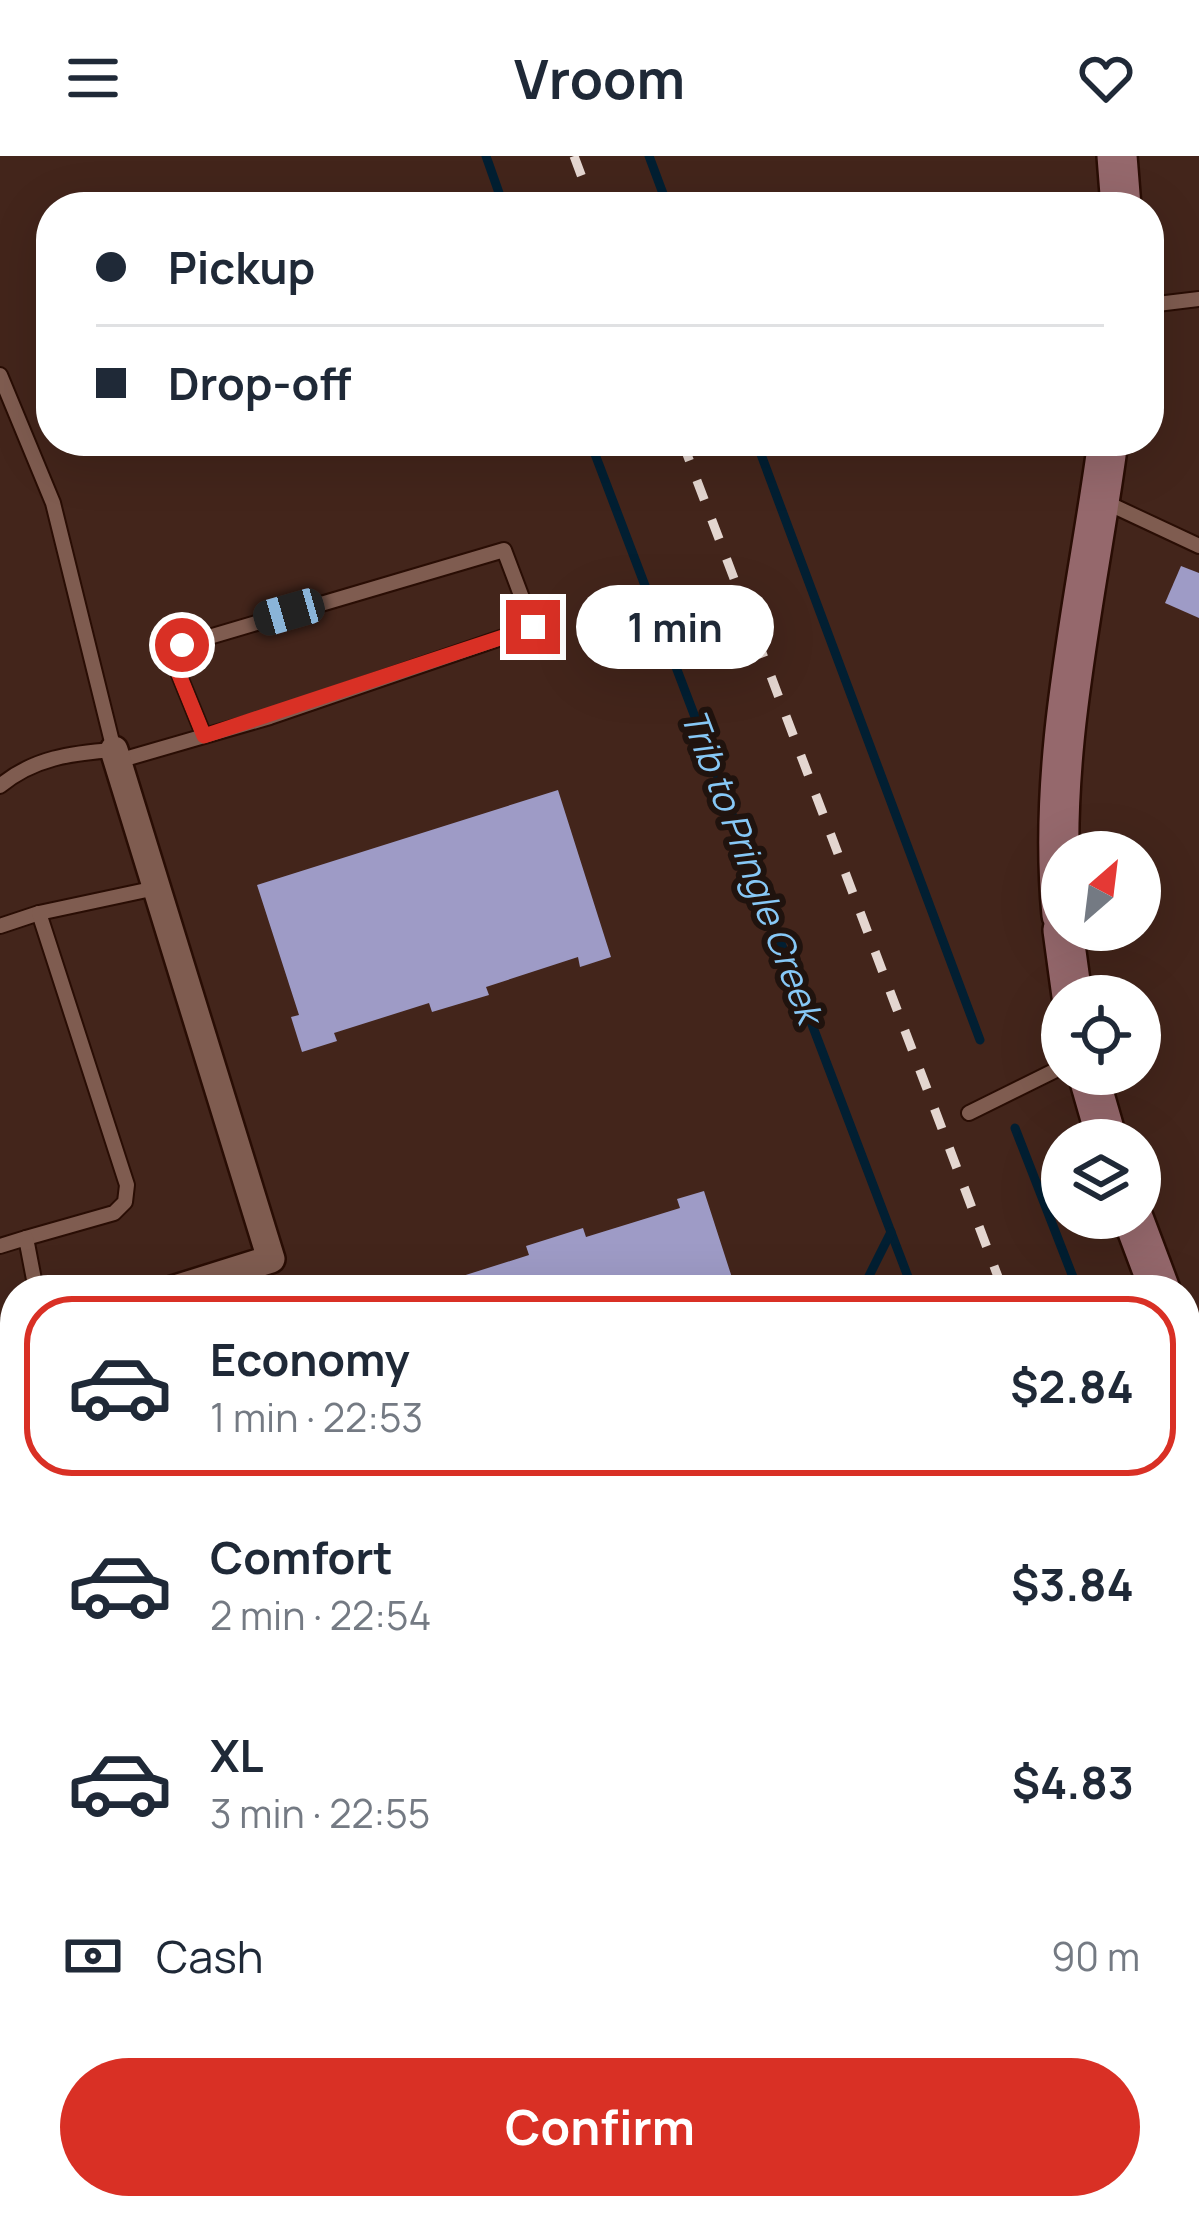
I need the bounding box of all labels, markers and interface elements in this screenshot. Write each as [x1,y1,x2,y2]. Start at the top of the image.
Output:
text: Vroom [514,41,685,115]
icon: menu [60,45,126,111]
icon: heart [1073,45,1139,111]
text: Pickup [168,236,315,298]
text: Drop-off [168,352,351,414]
car [249,585,329,639]
callout: 1 min [575,585,773,669]
route end [506,600,560,654]
text: 1 min [627,600,723,654]
route start [155,618,209,672]
water label: Trib to Pringle Creek [670,702,837,1035]
north arrow [1041,831,1161,951]
map controls [1041,831,1161,1239]
button: locate [1041,975,1161,1095]
button: layers [1041,1119,1161,1239]
text: Economy [210,1328,410,1390]
icon: car [66,1332,174,1440]
text: $2.84 [1010,1355,1134,1417]
text: 1 min · 22:53 [210,1390,423,1444]
text: Comfort [210,1526,393,1588]
icon: car [66,1530,174,1638]
text: $3.84 [1011,1553,1134,1615]
text: 2 min · 22:54 [210,1588,431,1642]
text: XL [210,1724,264,1786]
icon: car [66,1728,174,1836]
text: $4.83 [1012,1751,1134,1813]
text: 3 min · 22:55 [210,1786,430,1840]
icon: cash [60,1923,126,1989]
text: Cash [156,1925,264,1987]
text: 90 m [1051,1929,1140,1983]
button: Confirm [60,2058,1140,2196]

